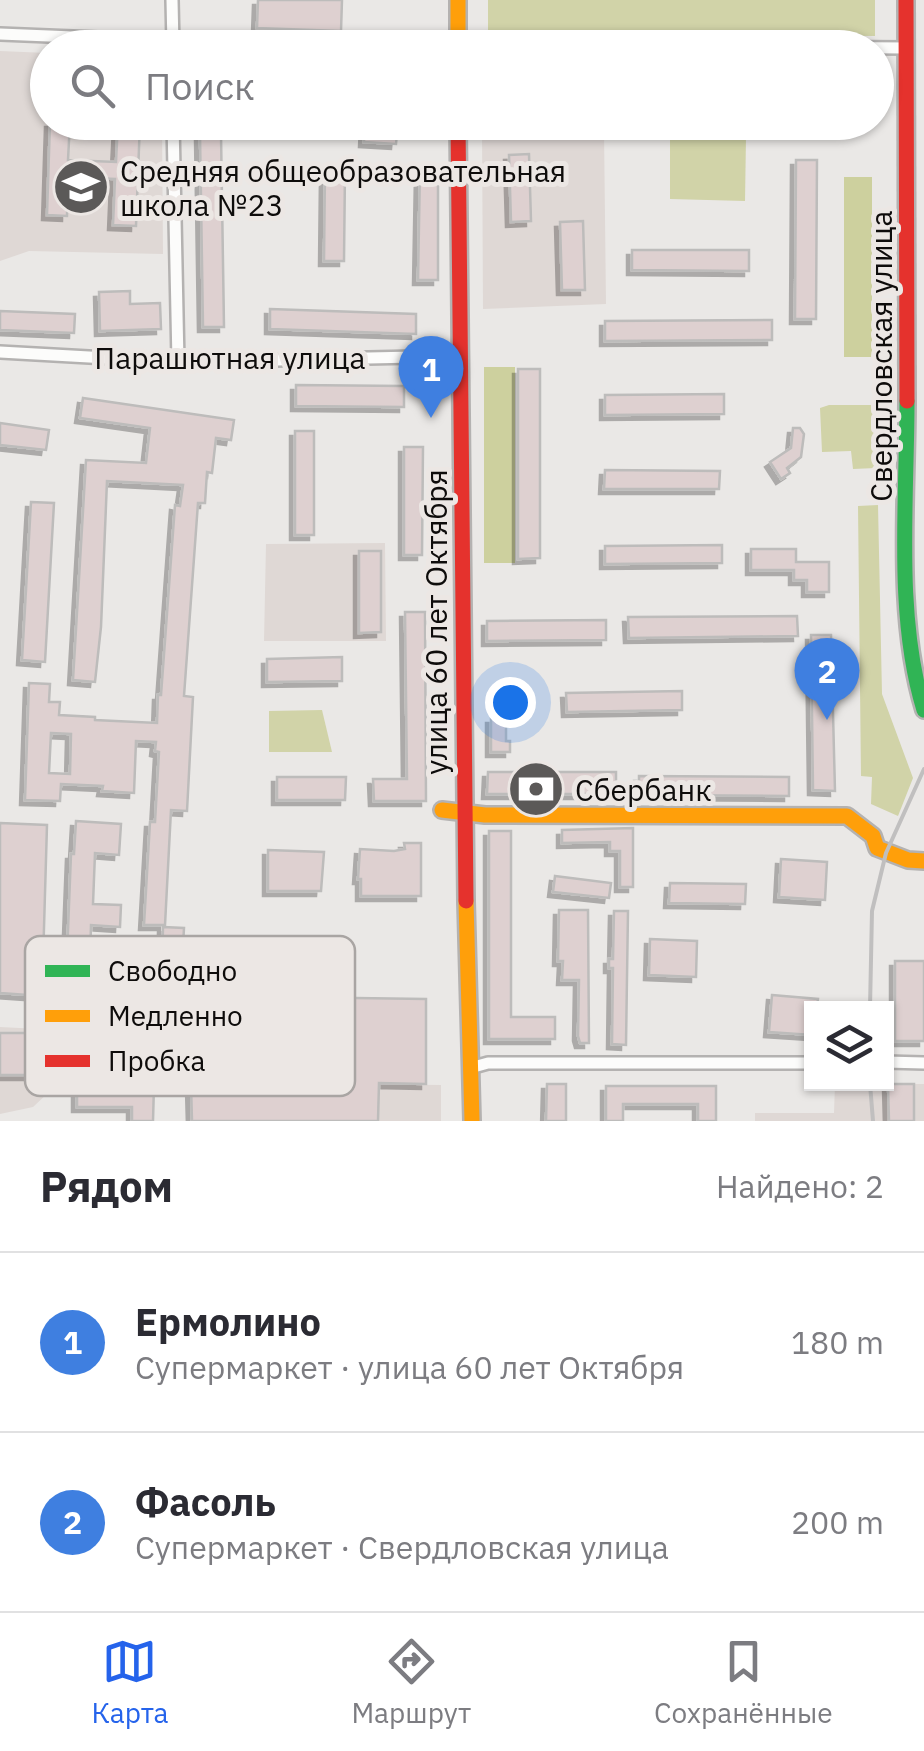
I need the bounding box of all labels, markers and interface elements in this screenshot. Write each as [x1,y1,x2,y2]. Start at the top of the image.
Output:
search box [30,30,894,140]
icon: search [65,58,120,113]
text: Поиск [145,61,255,110]
place label: Средняя общеобразовательная школа №23 [120,151,566,224]
school or university icon: Средняя общеобразовательная школа №23 [51,157,111,217]
street label: Свердловская улица [861,210,900,502]
pin: 1 [398,336,464,418]
street label: Парашютная улица [94,338,366,377]
street label: улица 60 лет Октября [416,469,455,775]
pin: 2 [794,638,860,720]
your location [485,677,536,728]
bank icon: Сбербанк [506,759,566,819]
place label: Сбербанк [575,770,712,809]
legend [25,936,355,1096]
text: Свободно [108,952,237,989]
text: Медленно [108,997,243,1034]
map controls [804,1001,894,1091]
button: layers [804,1001,894,1091]
text: Пробка [108,1042,205,1079]
text: Рядом [40,1159,173,1214]
text: Найдено: 2 [716,1165,884,1207]
text: Ермолино [135,1297,321,1346]
text: 1 [63,1321,82,1363]
text: 180 m [791,1321,884,1363]
text: Супермаркет · улица 60 лет Октября [135,1346,684,1388]
text: Фасоль [135,1477,276,1526]
text: 2 [63,1501,82,1543]
text: 200 m [791,1501,884,1543]
text: Супермаркет · Свердловская улица [135,1526,669,1568]
tab: Карта [91,1634,169,1731]
tab: Маршрут [351,1634,471,1731]
tab: Сохранённые [654,1634,833,1731]

